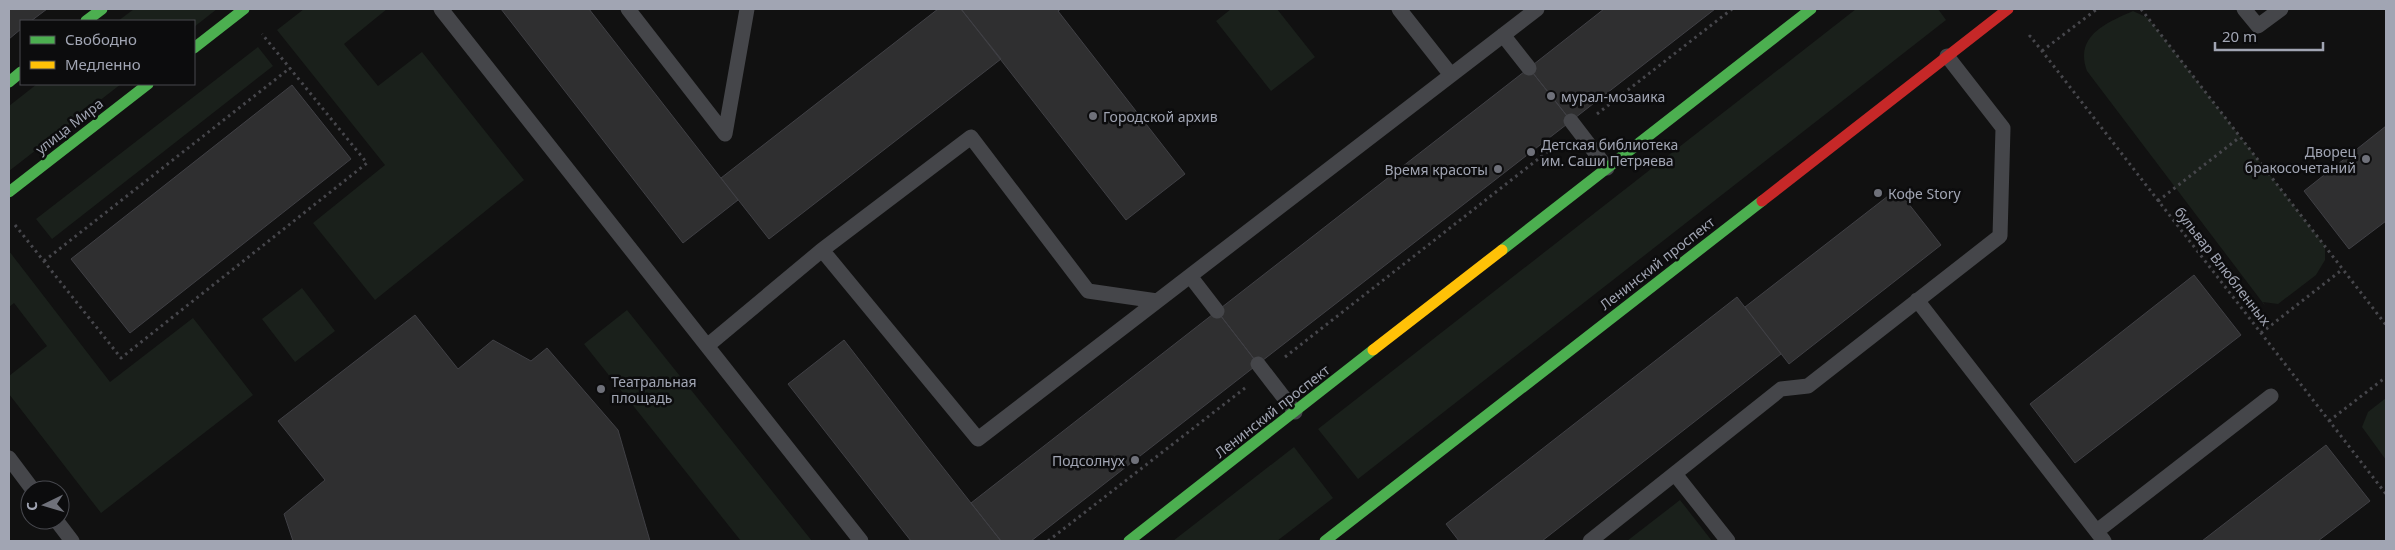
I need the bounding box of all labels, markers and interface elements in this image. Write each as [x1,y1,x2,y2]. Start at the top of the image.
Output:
legend [20,20,195,85]
scale bar [2215,20,2322,52]
text: 20 m [2222,26,2257,46]
text: Свободно [65,29,137,49]
text: Медленно [65,54,141,74]
place label: мурал-мозаика [1561,87,1665,106]
marker: мурал-мозаика [1545,90,1557,102]
street label: улица Мира [31,94,107,158]
place label: Городской архив [1103,107,1218,126]
marker: Городской архив [1087,110,1099,122]
place label: Детская библиотека им. Саши Петряева [1541,135,1678,170]
place label: Дворец бракосочетаний [2245,142,2356,177]
marker: Детская библиотека им. Саши Петряева [1525,146,1537,158]
marker: Дворец бракосочетаний [2360,153,2372,165]
place label: Время красоты [1384,160,1488,179]
marker: Время красоты [1492,163,1504,175]
place label: Кофе Story [1888,184,1961,203]
marker: Кофе Story [1872,187,1884,199]
street label: бульвар Влюбленных [2171,203,2276,330]
street label: Ленинский проспект [1596,212,1719,314]
street label: Ленинский проспект [1211,360,1334,462]
place label: Театральная площадь [611,372,697,407]
marker: Театральная площадь [595,383,607,395]
place label: Подсолнух [1052,451,1126,470]
marker: Подсолнух [1129,454,1141,466]
north arrow [20,480,70,530]
text: С [22,501,41,512]

